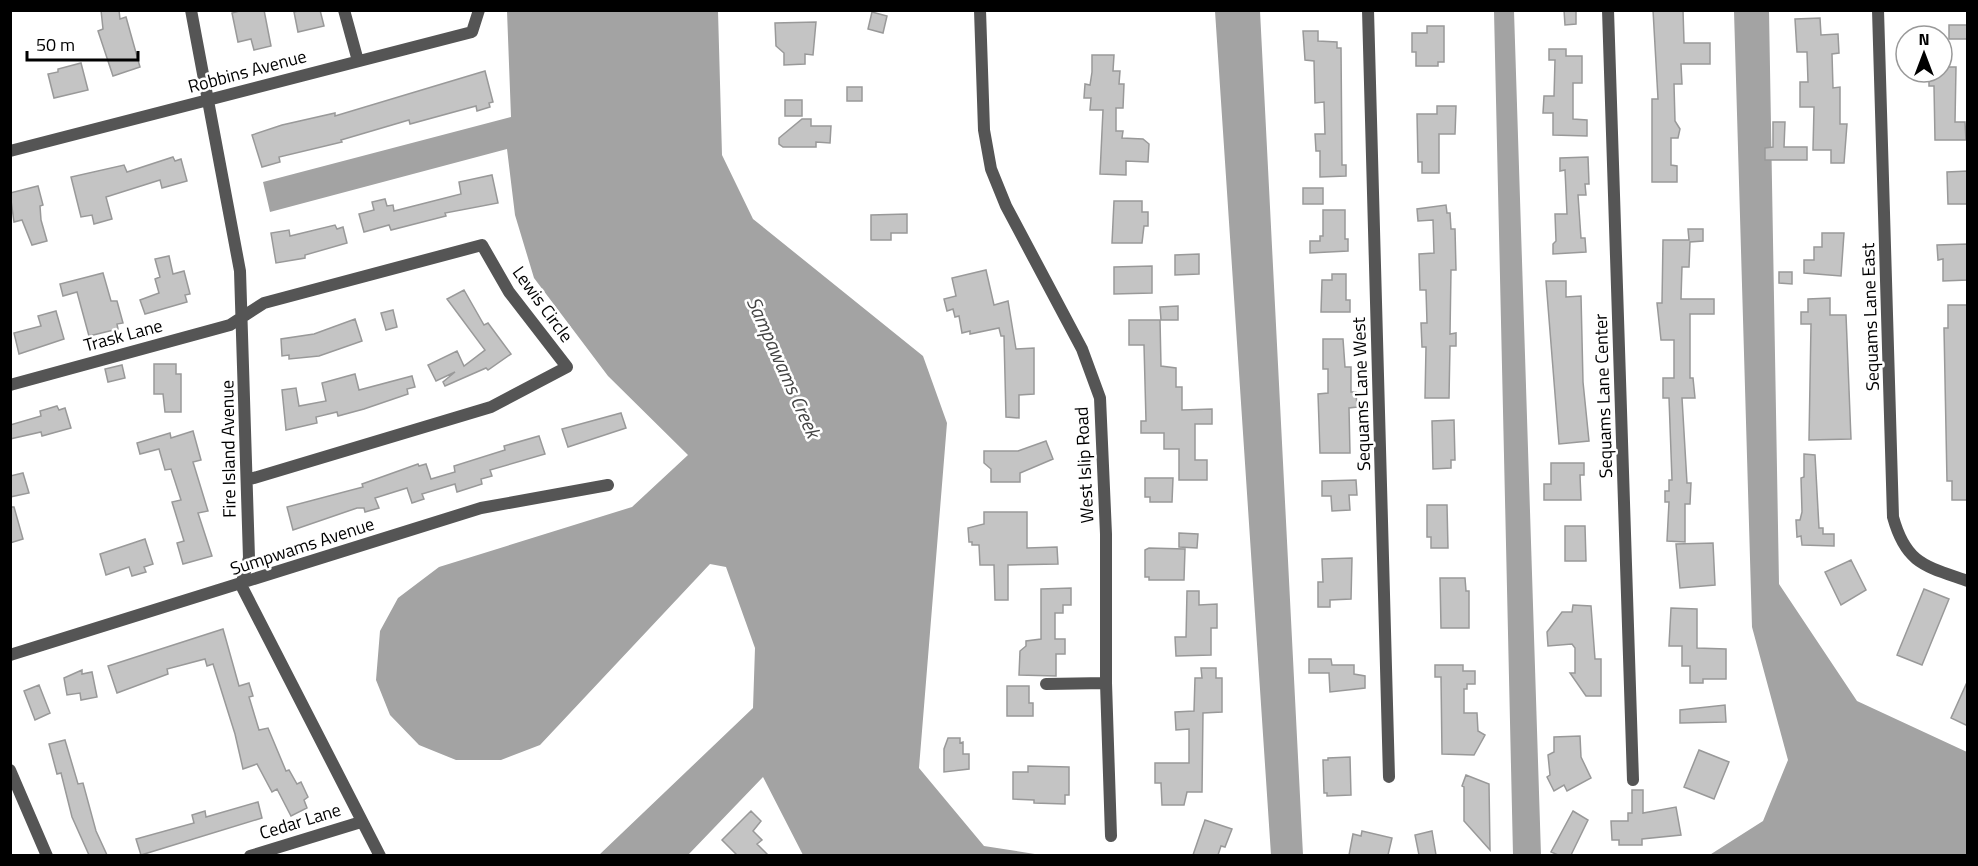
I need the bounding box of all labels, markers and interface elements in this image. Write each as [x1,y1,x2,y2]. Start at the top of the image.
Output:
scale bar [27,24,138,62]
north arrow [1894,24,1954,84]
text: N [1918,27,1930,51]
text: 50 m [36,31,75,58]
street label: Robbins Avenue [185,42,309,100]
street label: Sequams Lane East [1854,242,1886,392]
street label: Lewis Circle [506,260,580,348]
water label: Sampawams Creek [739,291,830,445]
street label: Trask Lane [81,312,165,358]
street label: Sequams Lane Center [1587,313,1619,479]
street label: Sequams Lane West [1345,316,1377,471]
street label: Fire Island Avenue [213,380,243,518]
street label: West Islip Road [1067,406,1101,524]
street label: Sumpwams Avenue [226,510,378,582]
street label: Cedar Lane [256,796,344,846]

